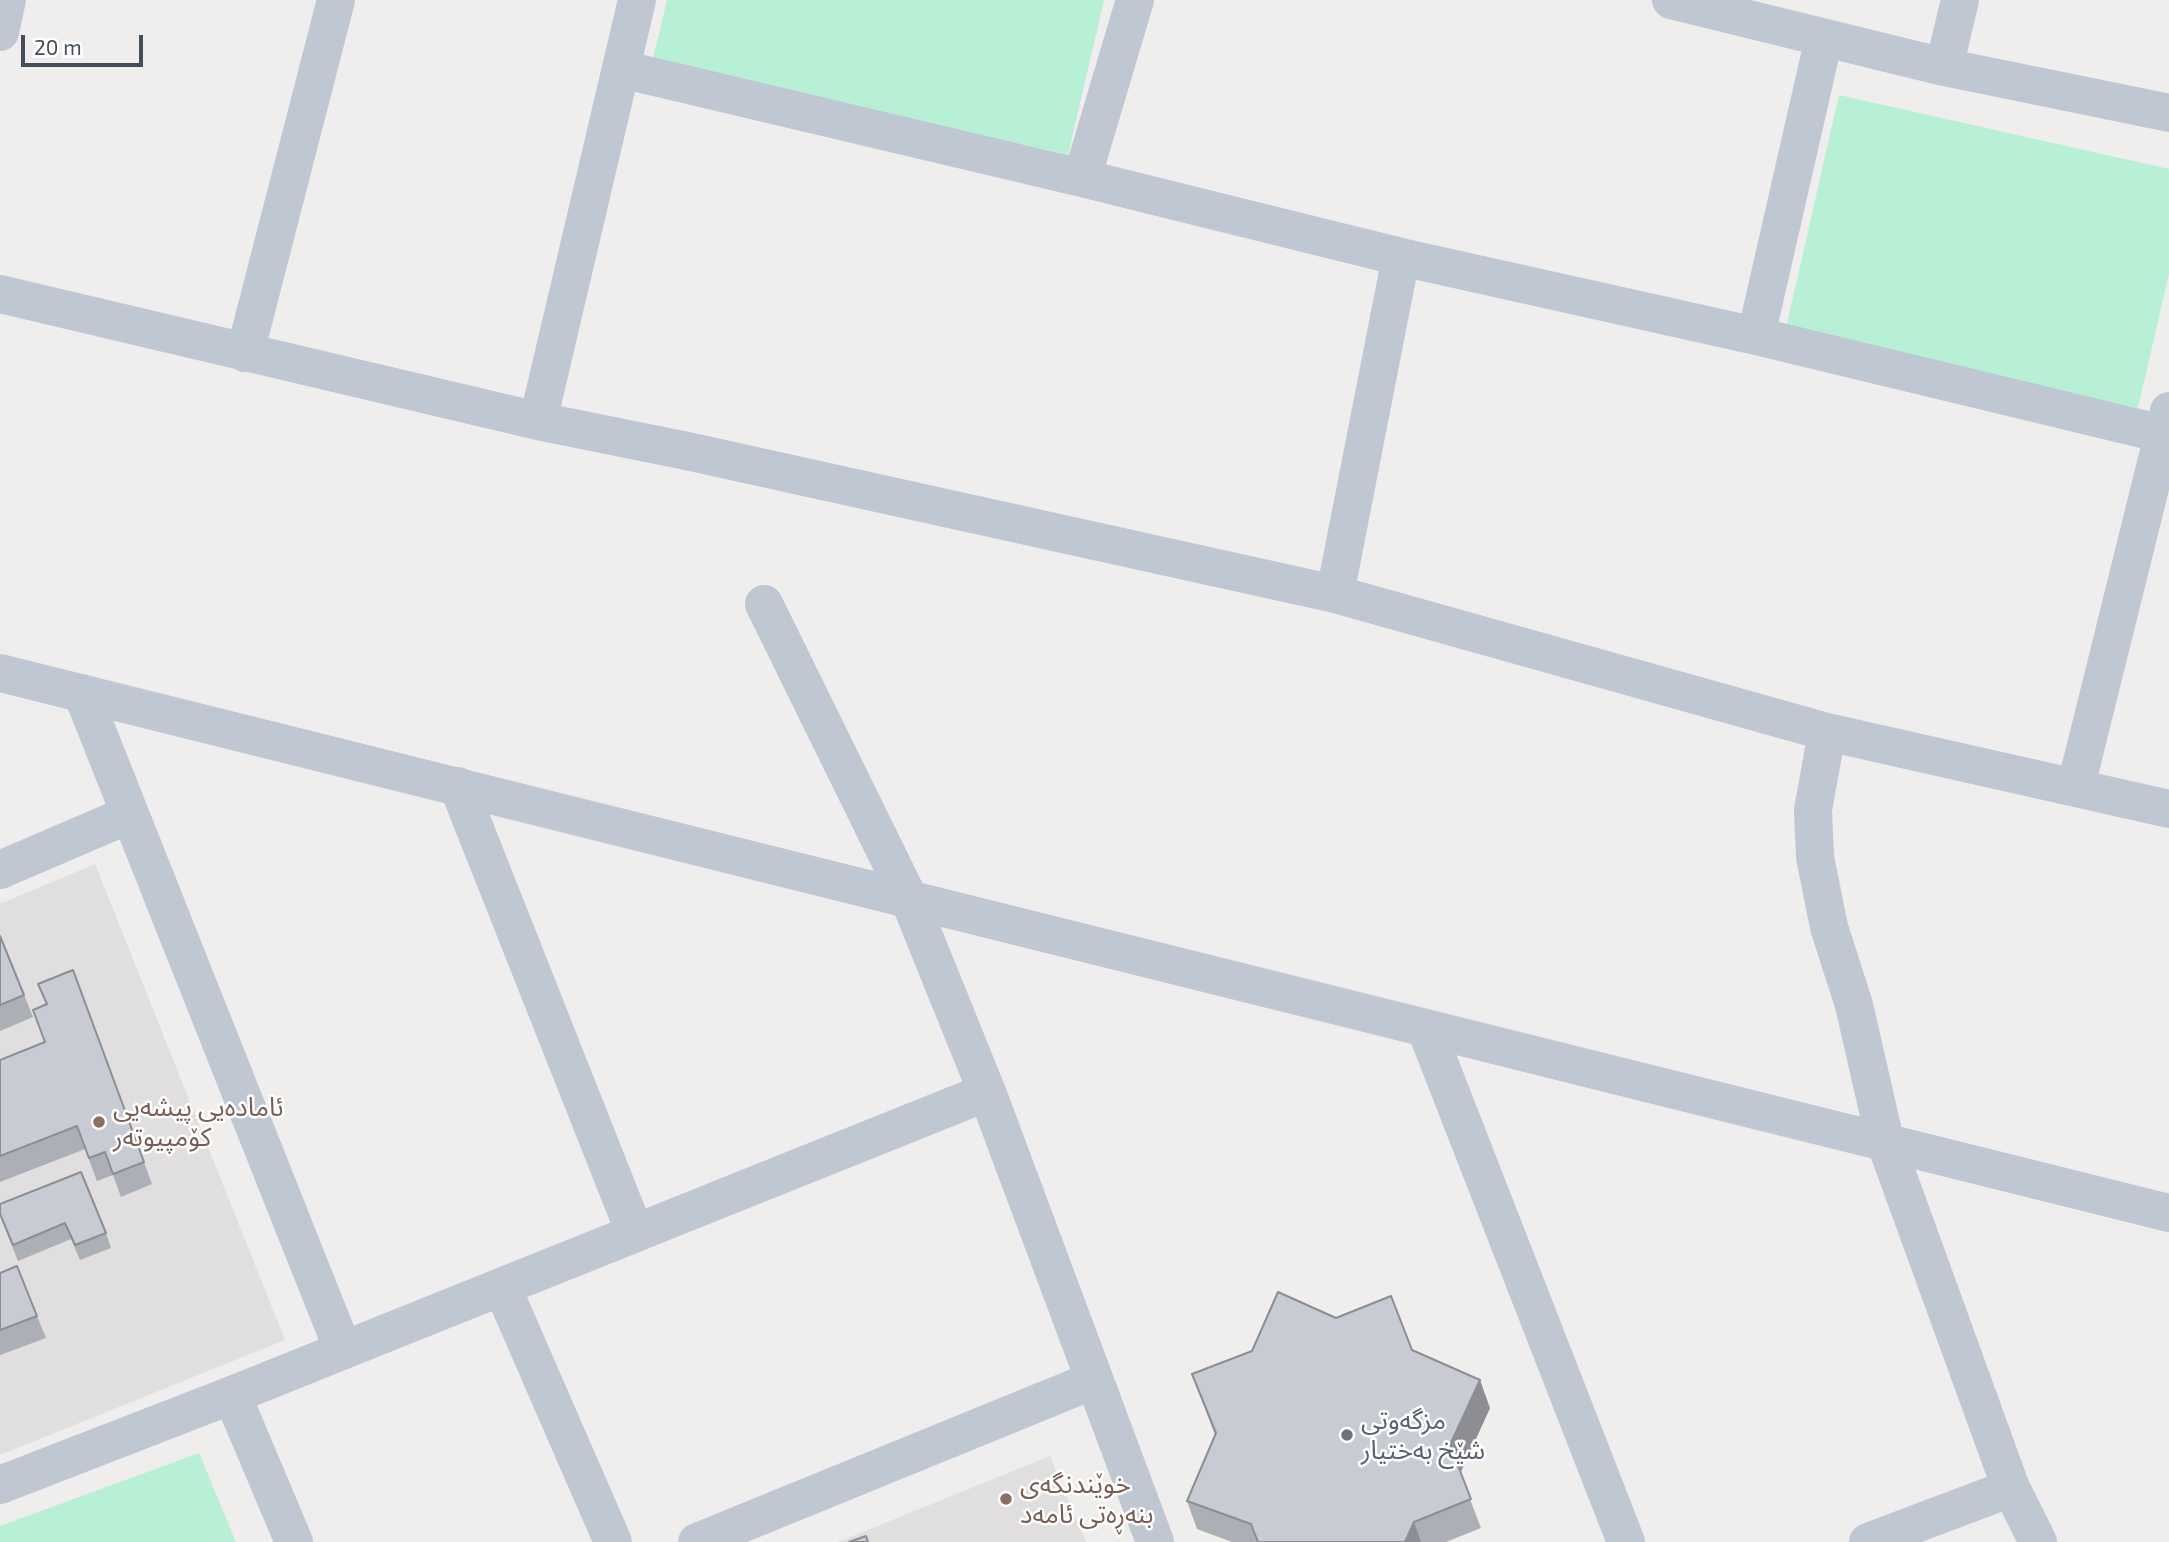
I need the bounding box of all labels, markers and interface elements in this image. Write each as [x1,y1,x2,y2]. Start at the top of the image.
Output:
scale bar [24,21,147,65]
text: 20 m [34,34,82,59]
place label: ئامادەیی پیشەیی کۆمپیوتەر [113,1091,284,1152]
marker: ئامادەیی پیشەیی کۆمپیوتەر [91,1114,107,1130]
place label: مزگەوتی شێخ بەختیار [1361,1404,1485,1466]
marker: مزگەوتی شێخ بەختیار [1339,1427,1355,1443]
place label: خوێندنگەی بنەڕەتی ئامەد [1020,1468,1154,1530]
marker: خوێندنگەی بنەڕەتی ئامەد [998,1491,1014,1507]

